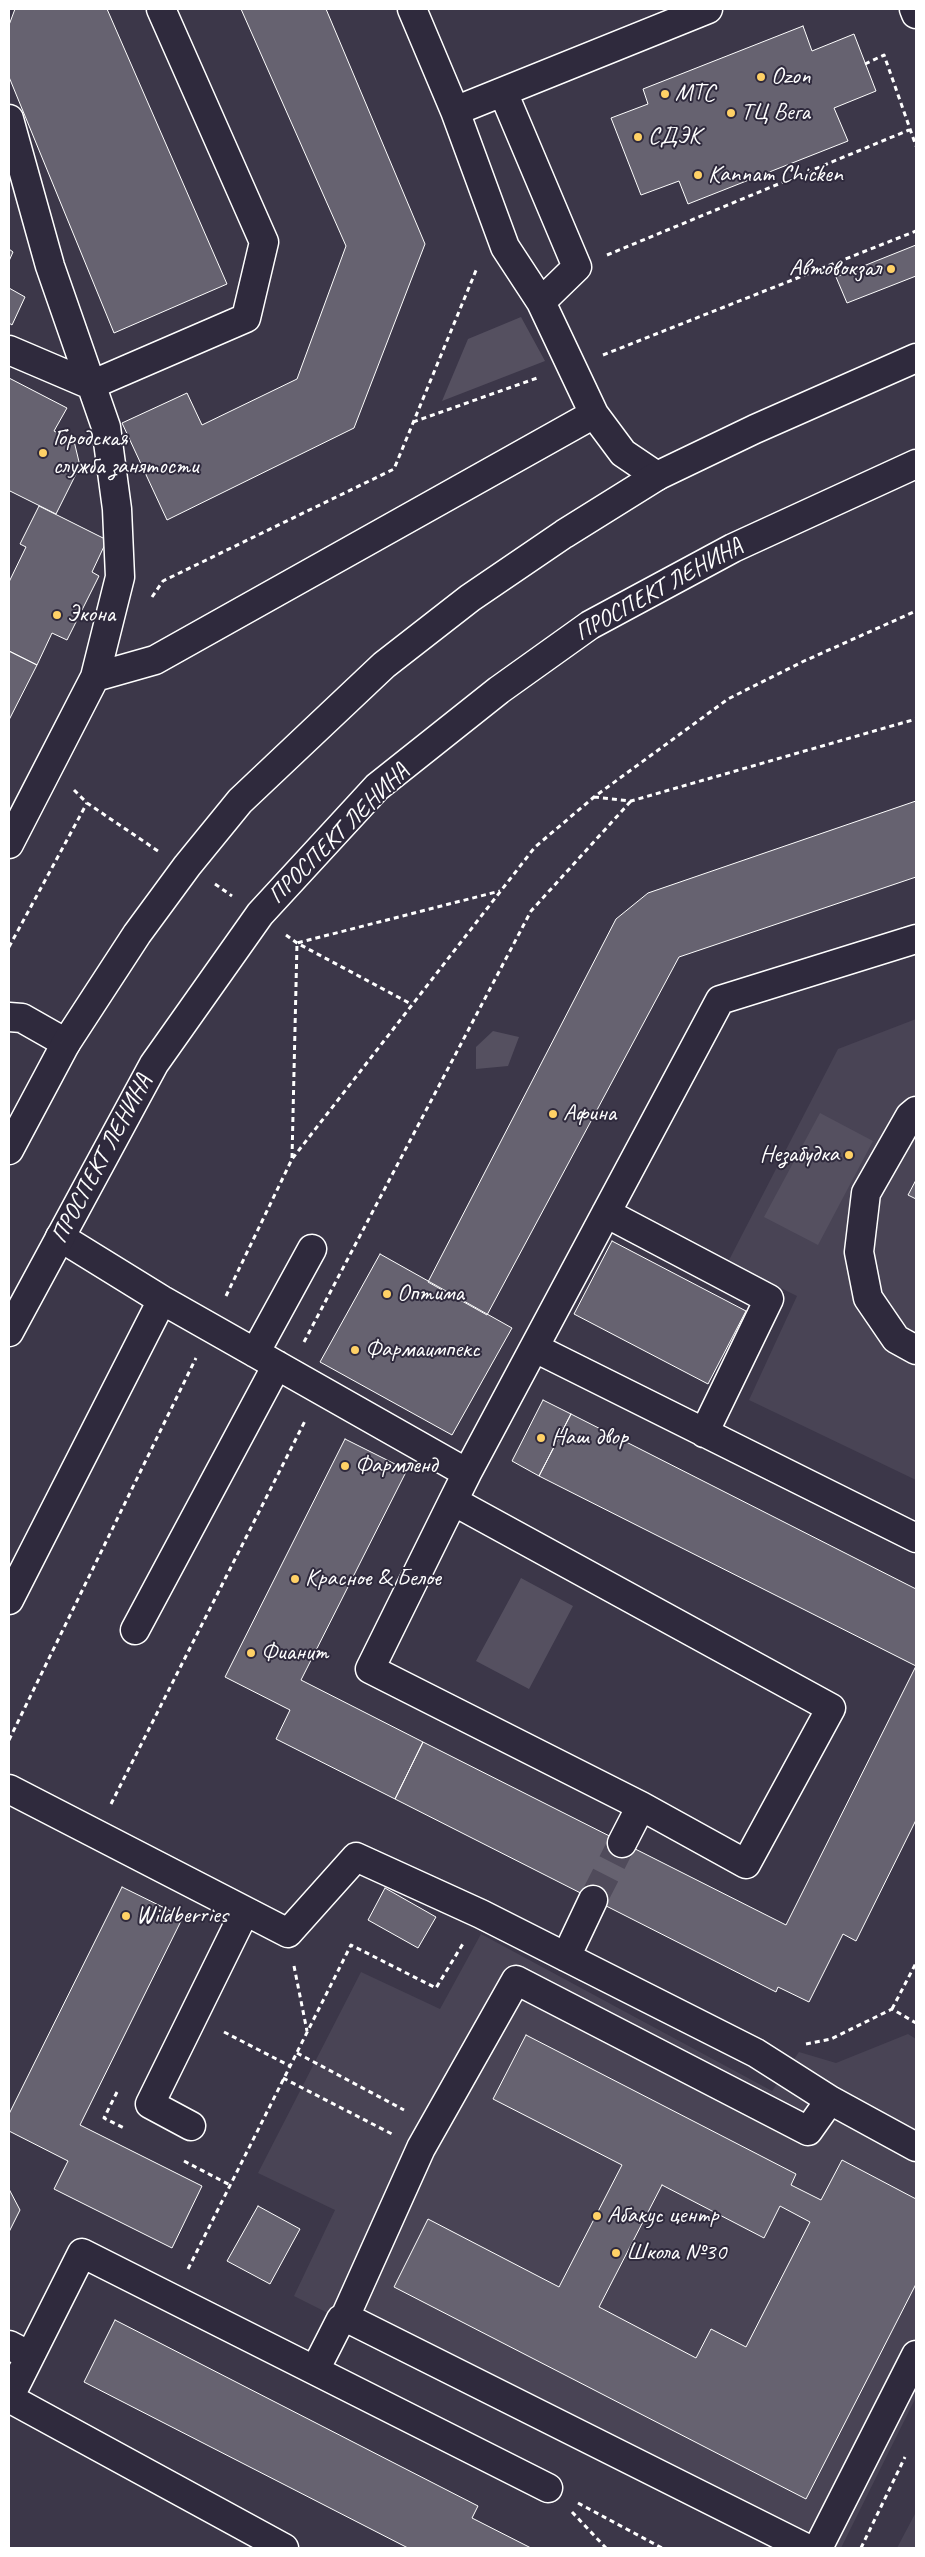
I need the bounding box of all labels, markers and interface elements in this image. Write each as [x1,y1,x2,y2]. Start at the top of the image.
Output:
place label: Ozon [771,63,810,91]
marker: Ozon [755,71,767,83]
place label: МТС [675,80,715,108]
marker: МТС [659,88,671,100]
place label: ТЦ Вега [741,99,810,127]
marker: ТЦ Вега [725,107,737,119]
place label: СДЭК [648,123,701,151]
marker: СДЭК [632,131,644,143]
place label: Kannam Chicken [708,161,843,189]
marker: Kannam Chicken [692,169,704,181]
place label: Автовокзал [789,255,881,283]
marker: Автовокзал [885,263,897,275]
place label: Городская служба занятости [53,425,199,481]
marker: Городская служба занятости [37,447,49,459]
street label: ПРОСПЕКТ ЛЕНИНА [570,532,748,648]
place label: Экона [67,601,115,629]
marker: Экона [51,609,63,621]
street label: ПРОСПЕКТ ЛЕНИНА [263,758,415,910]
street label: ПРОСПЕКТ ЛЕНИНА [45,1070,159,1248]
place label: Афина [563,1100,616,1128]
marker: Афина [547,1108,559,1120]
place label: Незабудка [760,1141,839,1169]
marker: Незабудка [843,1149,855,1161]
place label: Оптима [397,1280,464,1308]
marker: Оптима [381,1288,393,1300]
place label: Фармаимпекс [365,1336,480,1364]
marker: Фармаимпекс [349,1344,361,1356]
place label: Наш двор [551,1424,628,1452]
marker: Наш двор [535,1432,547,1444]
place label: Фармленд [355,1452,437,1480]
marker: Фармленд [339,1460,351,1472]
place label: Красное & Белое [305,1565,441,1593]
marker: Красное & Белое [289,1573,301,1585]
place label: Фианит [261,1639,328,1667]
marker: Фианит [245,1647,257,1659]
place label: Wildberries [136,1902,228,1930]
marker: Wildberries [120,1910,132,1922]
place label: Абакус центр [607,2202,719,2230]
marker: Абакус центр [591,2210,603,2222]
place label: Школа №30 [626,2239,726,2267]
marker: Школа №30 [610,2247,622,2259]

